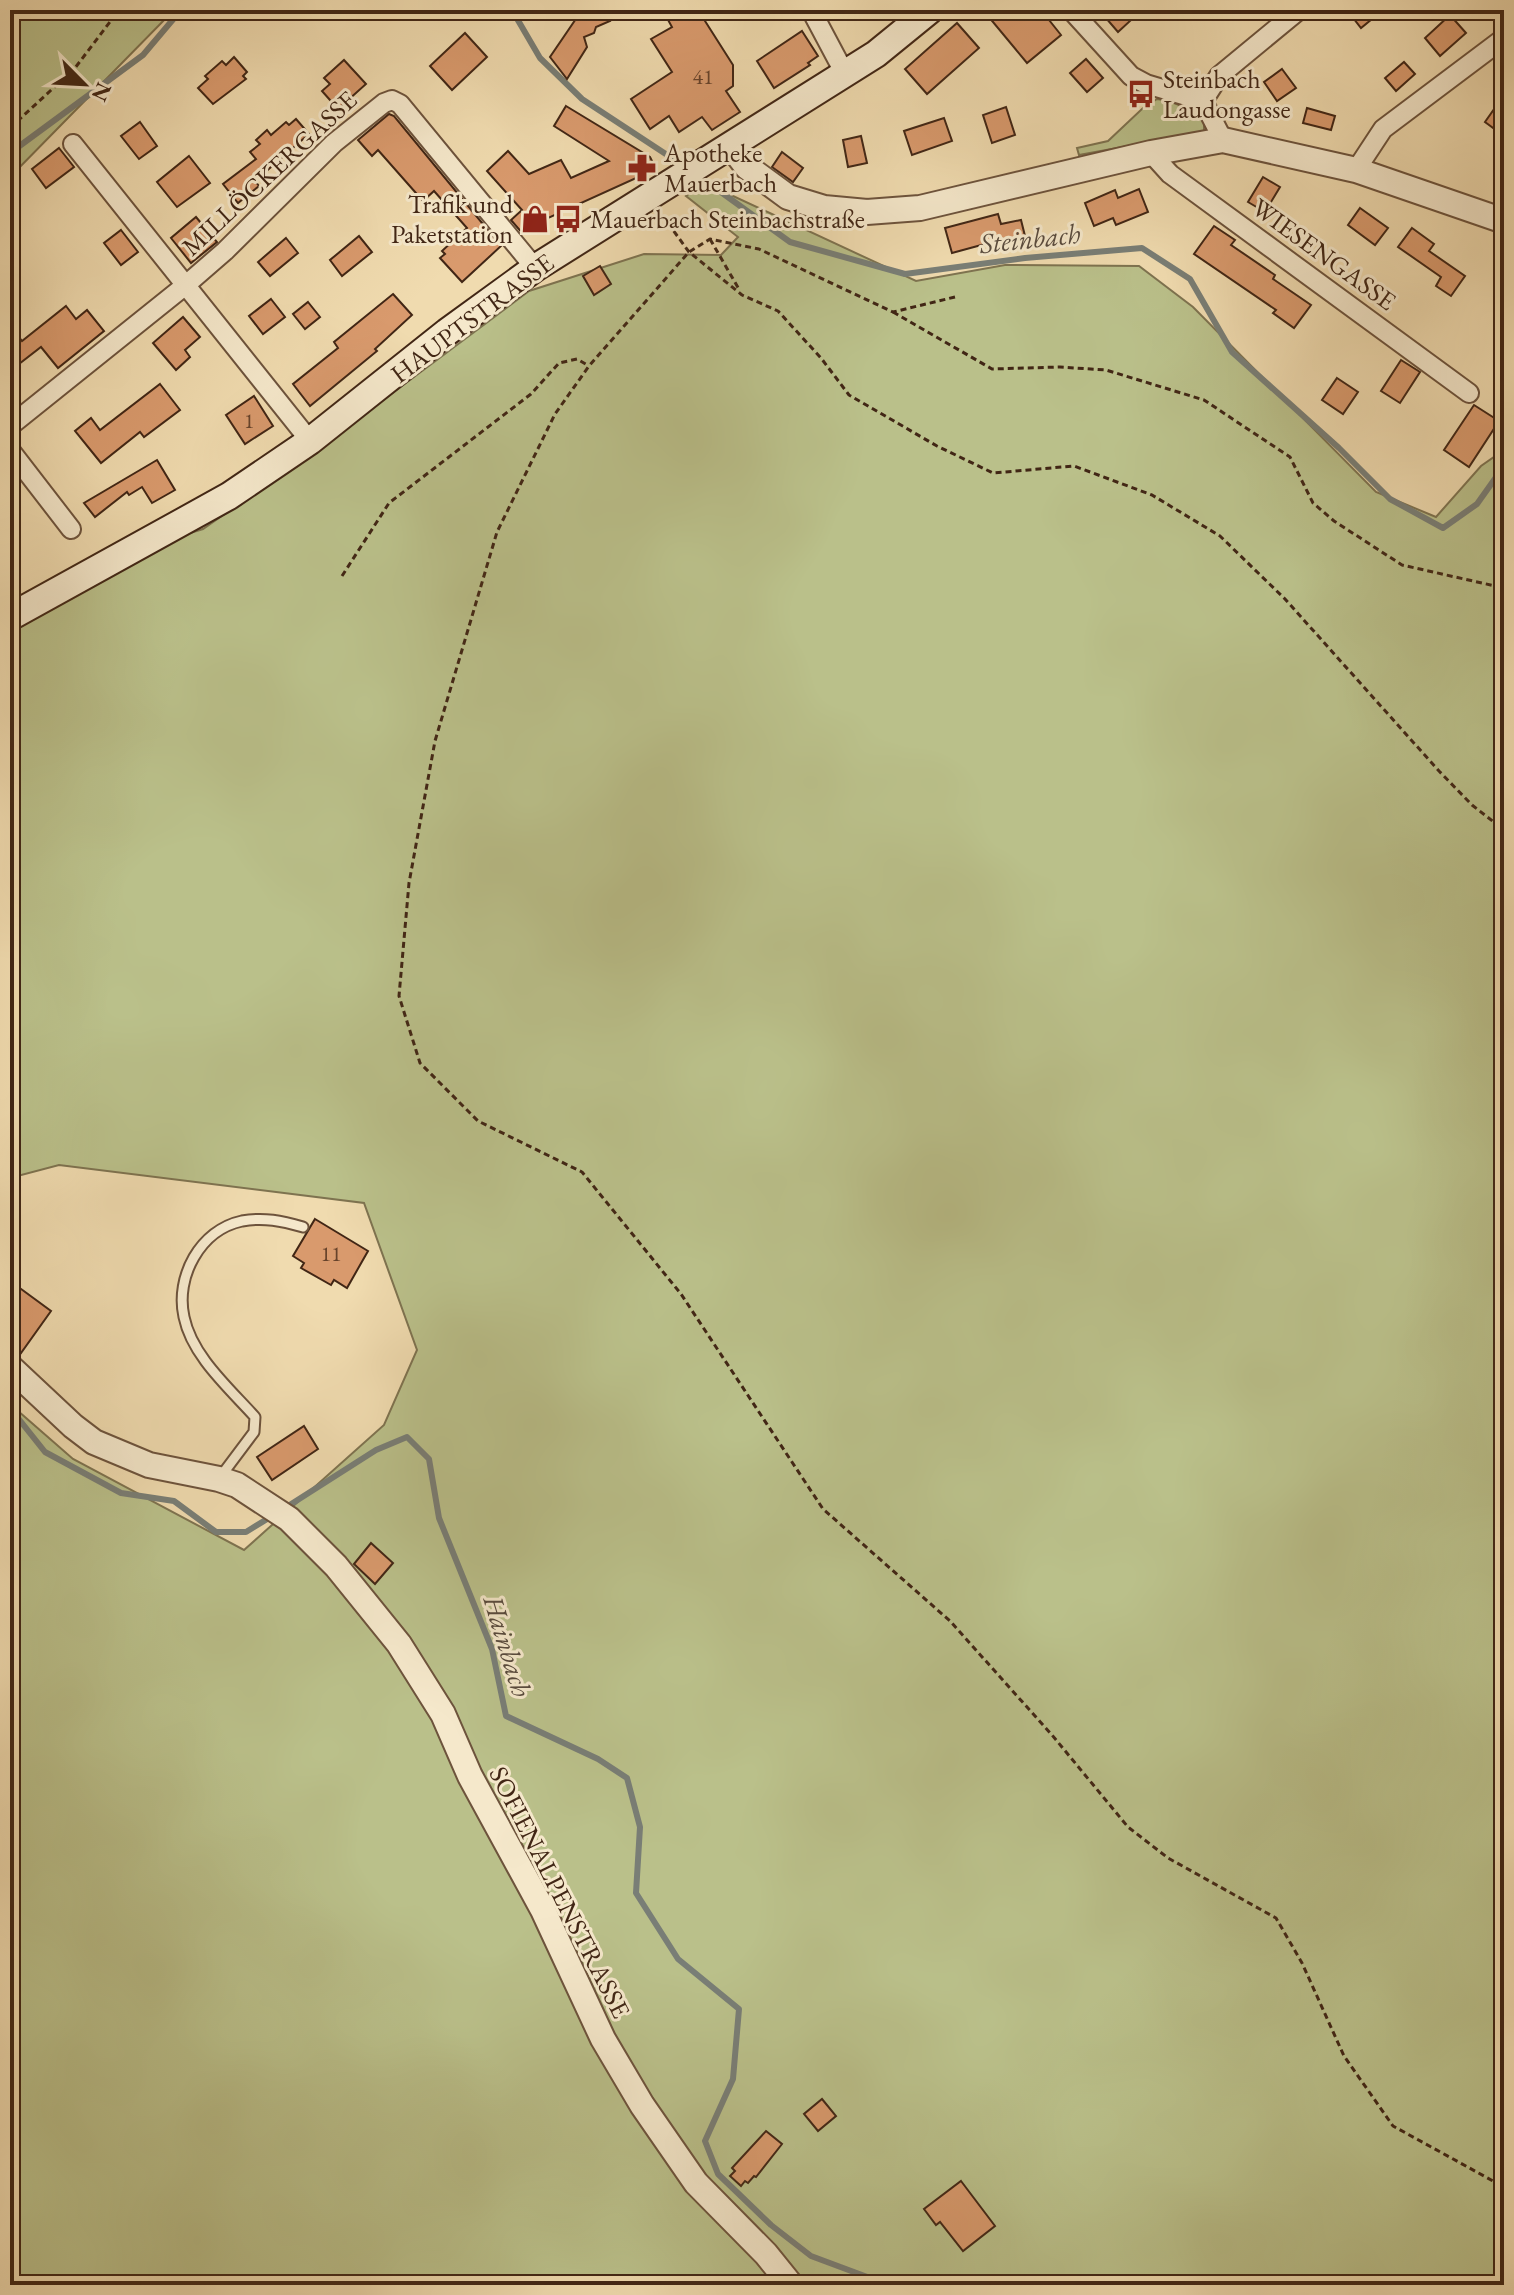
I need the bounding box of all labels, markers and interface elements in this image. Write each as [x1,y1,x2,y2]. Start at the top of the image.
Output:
north arrow [44,44,124,124]
house number: 41 [692,62,714,91]
place label: Steinbach Laudongasse [1163,62,1291,126]
text: N [85,78,119,106]
bus stop icon: Steinbach Laudongasse [1126,79,1156,109]
street label: MILLÖCKERGASSE [174,83,364,263]
place label: Apotheke Mauerbach [663,136,777,200]
pharmacy icon: Apotheke Mauerbach [627,153,657,183]
place label: Trafik und Paketstation [391,187,514,251]
street label: WIESENGASSE [1245,190,1403,318]
place label: Mauerbach Steinbachstraße [590,202,865,236]
shop icon: Trafik und Paketstation [520,204,550,234]
bus stop icon: Mauerbach Steinbachstraße [553,204,583,234]
water label: Steinbach [977,215,1082,261]
street label: HAUPTSTRASSE [384,245,561,391]
house number: 1 [244,406,254,435]
house number: 11 [320,1239,342,1268]
water label: Hainbach [475,1590,541,1702]
street label: SOFIENALPENSTRASSE [482,1760,638,2024]

